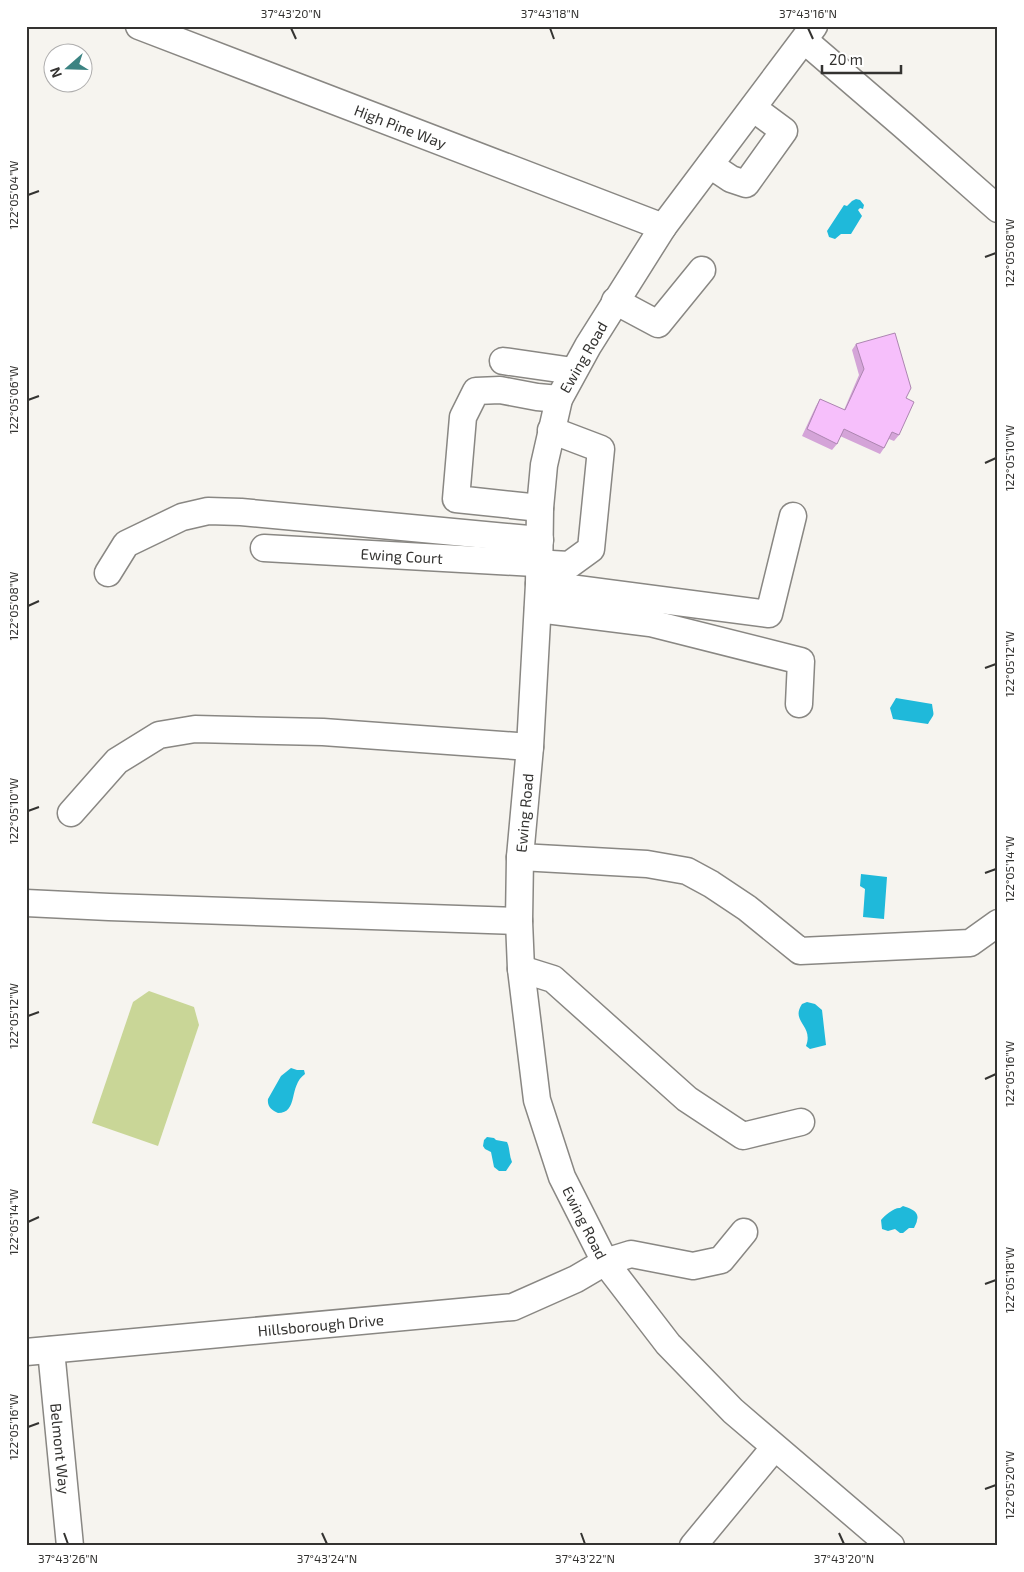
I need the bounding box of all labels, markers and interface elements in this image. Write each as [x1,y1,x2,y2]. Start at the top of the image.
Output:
text: 37°43'20"N [261,6,321,20]
text: 37°43'18"N [521,6,579,20]
text: 37°43'16"N [779,6,837,20]
north arrow [42,42,92,92]
scale bar [822,42,900,74]
text: 20 m [829,50,863,68]
text: N [46,65,65,80]
street label: High Pine Way [352,101,449,152]
text: 122°05'04"W [6,161,20,229]
text: 122°05'08"W [1002,219,1016,287]
street label: Ewing Road [555,318,611,396]
text: 122°05'06"W [6,366,20,434]
text: 122°05'10"W [1002,425,1016,491]
street label: Ewing Court [360,544,444,567]
text: 122°05'08"W [6,572,20,640]
text: 122°05'12"W [1002,631,1016,697]
street label: Ewing Road [512,773,536,853]
text: 122°05'10"W [6,778,20,844]
text: 122°05'14"W [1002,836,1016,902]
text: 122°05'12"W [6,983,20,1049]
text: 122°05'16"W [1002,1041,1016,1107]
street label: Ewing Road [559,1183,611,1262]
text: 122°05'14"W [6,1189,20,1255]
text: 122°05'18"W [1002,1247,1016,1313]
street label: Hillsborough Drive [257,1310,385,1340]
text: 122°05'16"W [6,1394,20,1460]
street label: Belmont Way [47,1402,74,1495]
text: 122°05'20"W [1002,1451,1016,1519]
text: 37°43'26"N [38,1551,98,1565]
text: 37°43'24"N [297,1551,357,1565]
text: 37°43'22"N [555,1551,615,1565]
text: 37°43'20"N [814,1551,874,1565]

